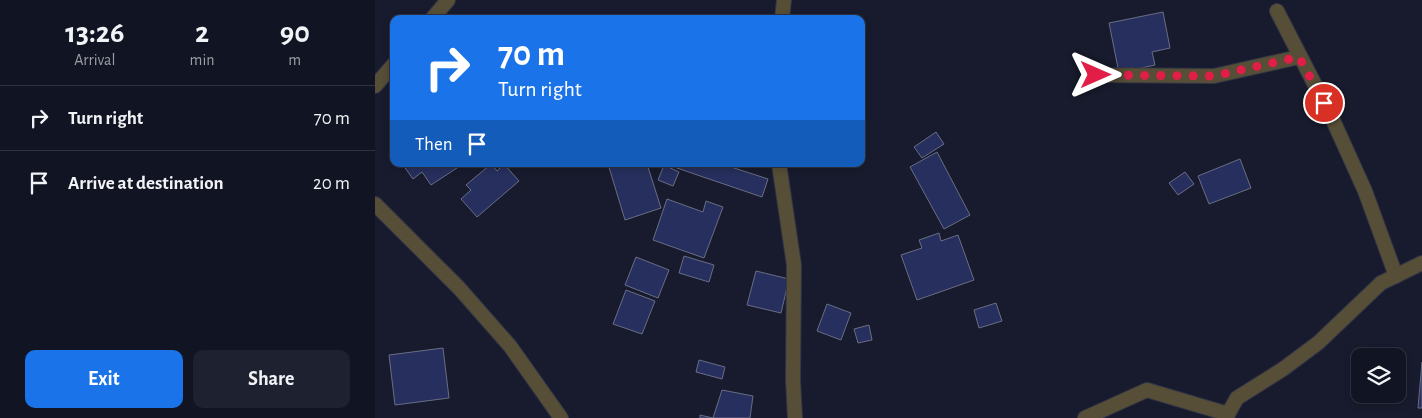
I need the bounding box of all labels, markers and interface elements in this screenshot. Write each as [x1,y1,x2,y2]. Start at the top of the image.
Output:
text: 13:26 [65,18,124,48]
text: 2 [195,18,209,48]
text: 90 [280,18,310,48]
icon: right [415,35,480,100]
text: 70 m [498,37,565,72]
position arrow [1069,48,1121,100]
text: Arrival [74,52,115,68]
text: min [190,52,215,68]
text: m [288,52,301,68]
text: Turn right [498,78,582,100]
pin [1303,82,1345,124]
icon: arrive [1310,89,1338,117]
icon: right [25,104,53,132]
text: Turn right [68,109,143,128]
text: 70 m [314,109,350,128]
icon: arrive [463,130,491,158]
text: Then [415,135,453,154]
icon: arrive [25,169,53,197]
text: Arrive at destination [68,174,224,193]
text: 20 m [313,174,350,193]
map controls [1351,348,1406,403]
button: layers [1351,348,1406,403]
button: Exit [25,350,183,408]
button: Share [193,350,350,408]

